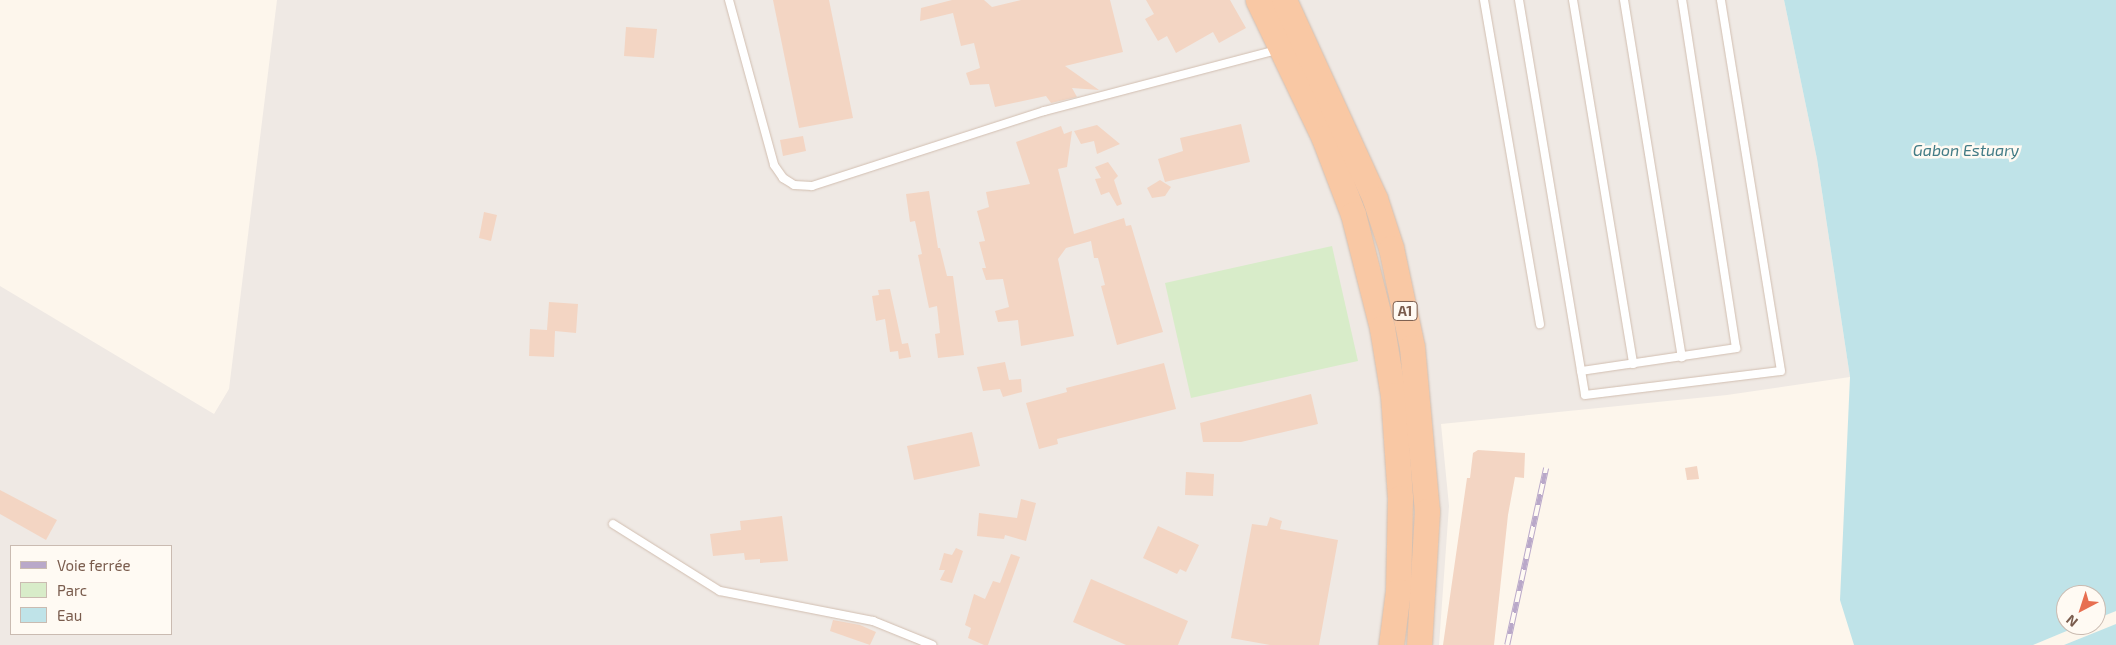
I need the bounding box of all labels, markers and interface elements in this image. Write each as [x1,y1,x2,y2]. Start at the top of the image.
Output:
water label: Gabon Estuary [1913,140,2019,160]
road number: A1 [1392,300,1418,322]
legend [10,545,172,635]
text: Voie ferrée [57,556,131,574]
text: Parc [57,581,87,599]
north arrow [2056,585,2106,635]
text: Eau [57,606,82,624]
text: N [2062,611,2081,631]

